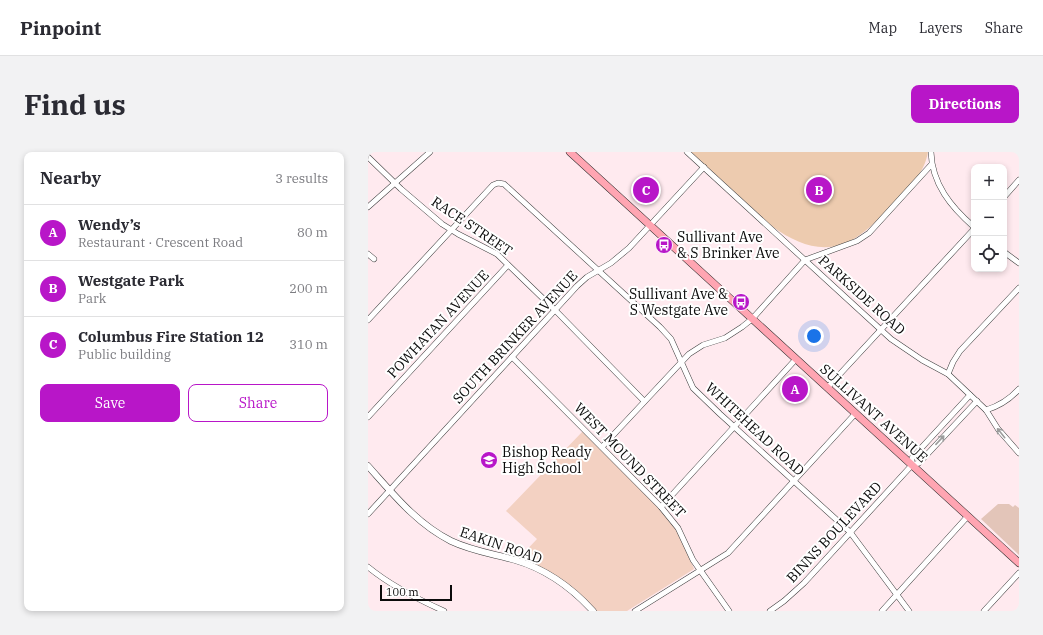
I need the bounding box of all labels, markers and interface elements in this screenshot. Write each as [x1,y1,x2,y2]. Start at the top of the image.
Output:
text: Pinpoint [20,16,101,40]
text: Map [869,19,897,37]
text: Layers [919,19,963,37]
text: Share [985,19,1023,37]
button: Directions [911,85,1019,123]
text: Find us [24,86,126,123]
map controls [971,164,1007,272]
button: + [971,164,1007,200]
text: Nearby [40,167,101,189]
text: 3 results [275,170,328,187]
pin: C [633,175,659,205]
pin: B [806,175,832,205]
street label: RACE STREET [428,192,516,260]
button: − [971,200,1007,236]
text: Wendy’s [78,215,141,234]
text: A [48,224,58,241]
text: 80 m [297,224,328,241]
place label: Sullivant Ave & S Brinker Ave [677,228,780,262]
text: Restaurant · Crescent Road [78,234,243,251]
bus stop icon: Sullivant Ave & S Brinker Ave [654,235,674,255]
button: locate [971,236,1007,272]
street label: PARKSIDE ROAD [815,251,909,339]
street label: POWHATAN AVENUE [383,266,493,382]
street label: SOUTH BRINKER AVENUE [449,267,581,407]
text: Westgate Park [78,271,184,290]
text: B [48,280,58,297]
text: 200 m [289,280,328,297]
place label: Sullivant Ave & S Westgate Ave [629,285,728,319]
text: Park [78,290,106,307]
bus stop icon: Sullivant Ave & S Westgate Ave [731,292,751,312]
your location [804,326,824,346]
text: Columbus Fire Station 12 [78,327,264,346]
text: C [49,336,57,353]
text: 310 m [289,336,328,353]
text: Public building [78,346,171,363]
street label: SULLIVANT AVENUE [816,360,932,466]
pin: A [782,374,808,404]
street label: WHITEHEAD ROAD [702,379,808,479]
button: Save [40,384,180,422]
button: Share [188,384,328,422]
street label: WEST MOUND STREET [570,399,690,521]
one-way arrow [997,427,1006,438]
one-way arrow [935,435,944,445]
place label: Bishop Ready High School [502,443,592,477]
school or university icon: Bishop Ready High School [479,450,499,470]
street label: BINNS BOULEVARD [782,478,886,586]
street label: EAKIN ROAD [457,523,545,568]
scale bar [380,583,452,602]
text: 100 m [386,585,419,599]

